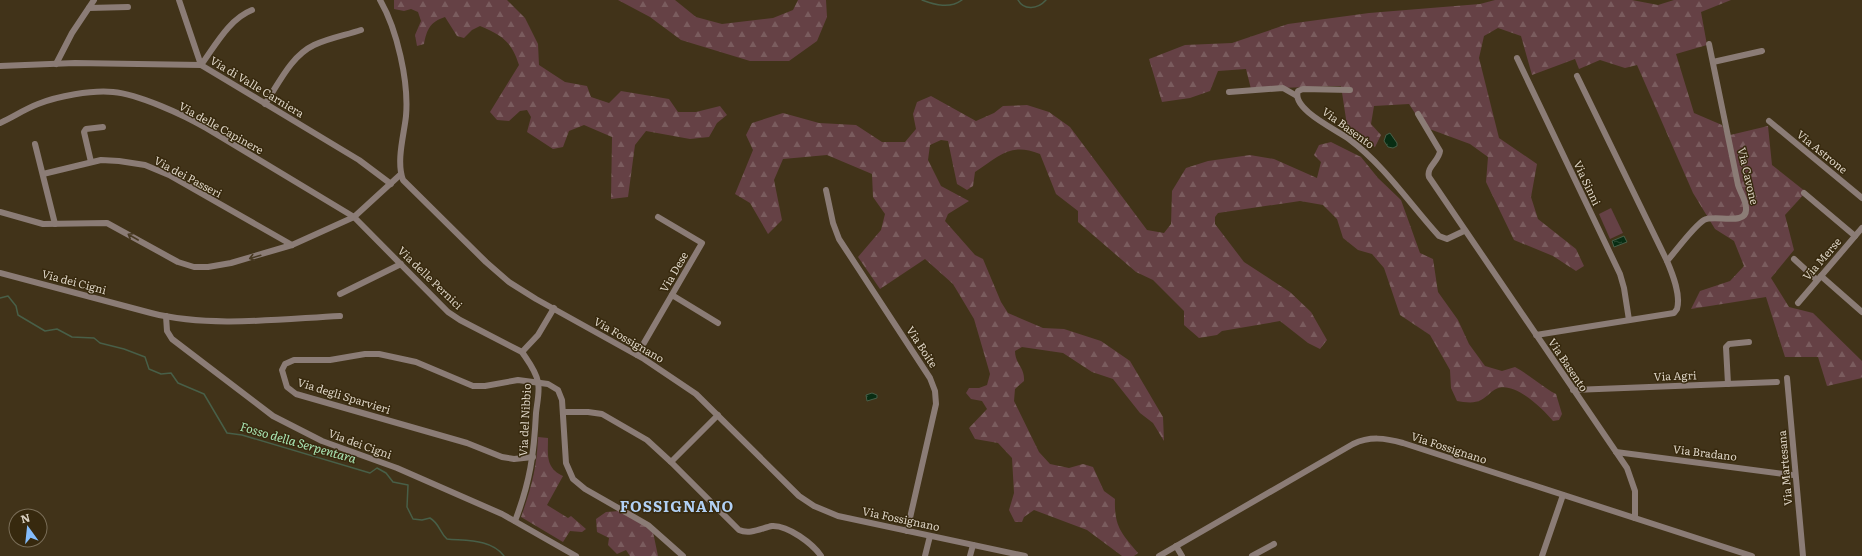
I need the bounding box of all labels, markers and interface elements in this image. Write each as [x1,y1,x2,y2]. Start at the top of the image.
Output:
street label: Via di Valle Carniera [207,52,308,121]
street label: Via delle Capinere [176,97,267,157]
street label: Via Basento [1319,103,1378,152]
street label: Via Astrone [1794,126,1852,177]
street label: Via Cavone [1735,146,1763,206]
street label: Via dei Passeri [152,151,226,201]
street label: Via Sinni [1570,157,1605,208]
one-way arrow [127,232,139,240]
street label: Via Merse [1798,233,1845,283]
street label: Via delle Pernici [395,242,467,313]
street label: Via Dese [655,248,691,295]
one-way arrow [248,253,261,261]
street label: Via dei Cigni [40,265,109,297]
street label: Via Fossignano [591,312,668,366]
street label: Via Boite [903,322,942,371]
street label: Via Basento [1545,335,1593,394]
street label: Via Agri [1653,366,1697,384]
street label: Via degli Sparvieri [296,373,393,417]
street label: Via del Nibbio [514,383,534,457]
water label: Fosso della Serpentara [238,417,358,467]
street label: Via dei Cigni [326,424,395,462]
street label: Via Fossignano [1409,427,1489,467]
street label: Via Martesana [1773,430,1795,506]
street label: Via Bradano [1672,440,1738,464]
district label: FOSSIGNANO [620,494,734,517]
street label: Via Fossignano [861,502,941,534]
north arrow [8,508,48,548]
text: N [19,508,32,526]

